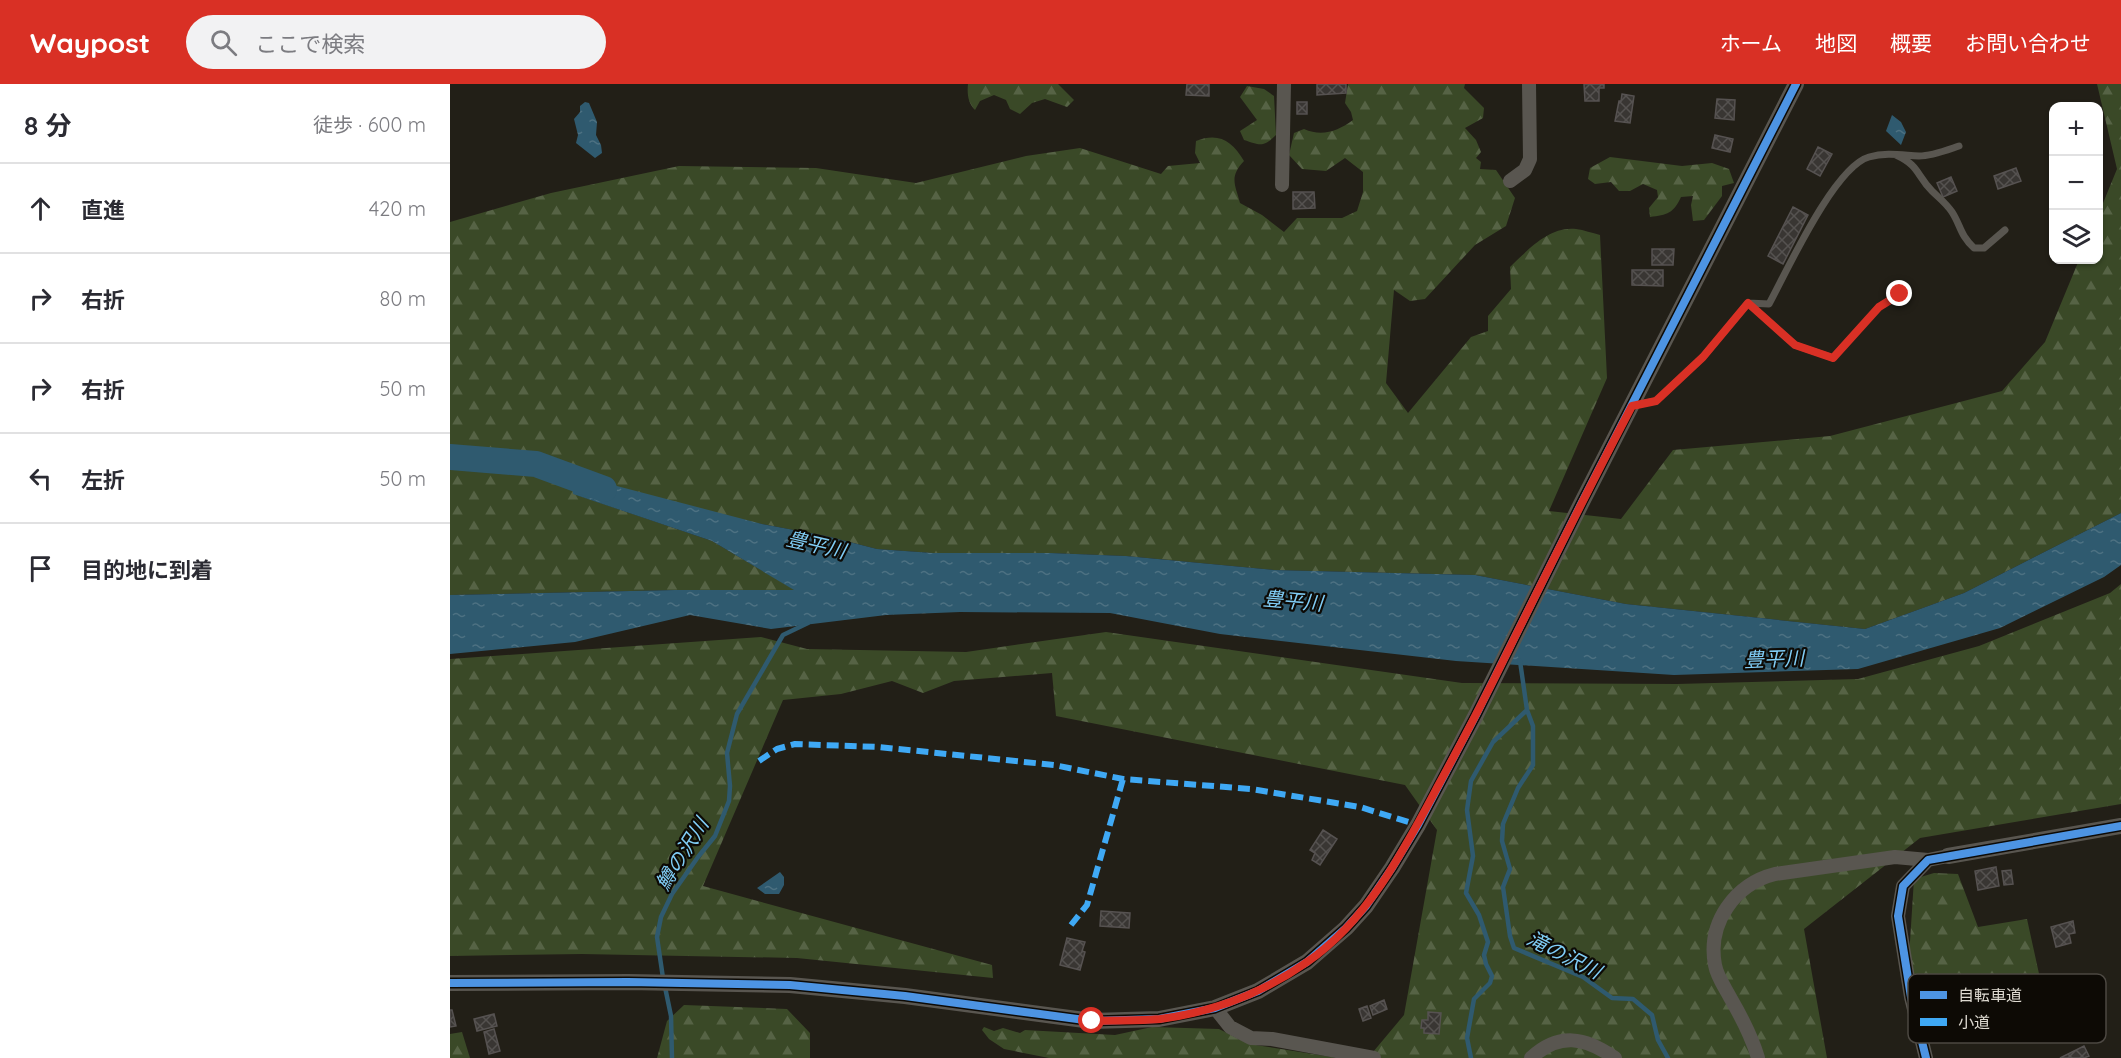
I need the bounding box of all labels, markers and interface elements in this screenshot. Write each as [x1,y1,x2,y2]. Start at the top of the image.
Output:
search box [186,15,606,69]
text: Waypost [30,25,150,60]
icon: search [207,26,240,59]
text: ここで検索 [255,30,365,58]
text: ホーム [1720,30,1782,56]
text: 地図 [1815,30,1857,56]
text: 概要 [1890,30,1932,56]
text: お問い合わせ [1965,30,2091,56]
map controls [2049,102,2103,264]
button: + [2049,102,2103,156]
text: 8 分 [24,109,72,142]
text: 徒歩 · 600 m [313,112,426,137]
button: − [2049,156,2103,210]
icon: ahead [24,192,57,225]
text: 直進 [81,196,125,224]
text: 420 m [369,196,426,221]
button: layers [2049,210,2103,264]
route end [1886,280,1912,306]
icon: right [24,282,57,315]
text: 右折 [81,286,125,314]
text: 80 m [380,286,426,311]
icon: right [24,372,57,405]
text: 右折 [81,376,125,404]
text: 50 m [380,376,426,401]
icon: left [24,462,57,495]
text: 左折 [81,466,125,494]
text: 50 m [380,466,426,491]
water label: 豊平川 [784,526,850,564]
icon: arrive [24,552,57,585]
text: 目的地に到着 [81,556,213,584]
water label: 豊平川 [1262,585,1326,616]
water label: 豊平川 [1744,645,1806,672]
water label: 鱒の沢川 [650,811,714,894]
water label: 滝の沢川 [1523,925,1607,985]
legend [1908,974,2106,1043]
text: 自転車道 [1958,985,2022,1005]
route start [1078,1007,1104,1033]
text: 小道 [1958,1012,1990,1032]

